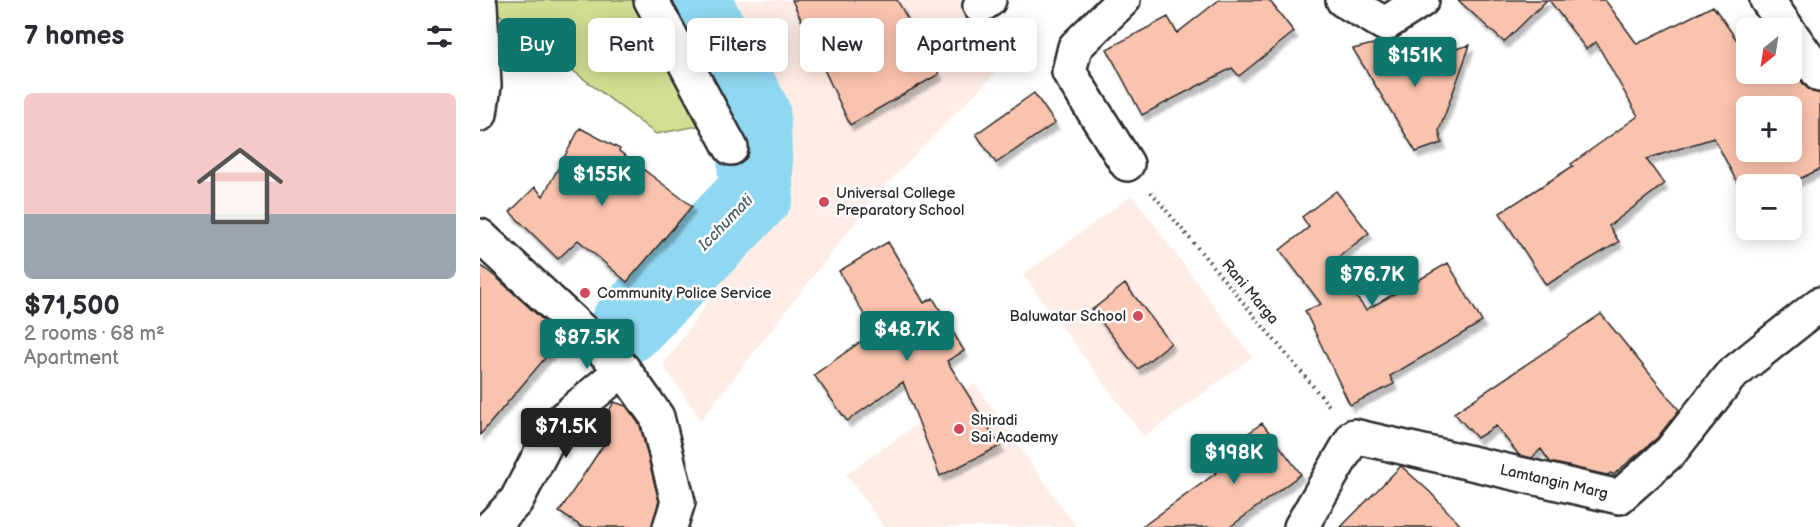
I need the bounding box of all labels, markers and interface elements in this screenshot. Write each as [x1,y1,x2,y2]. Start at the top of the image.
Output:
chip: Buy [498,18,576,72]
chip: Rent [588,18,675,72]
chip: Filters [687,18,788,72]
chip: New [800,18,884,72]
chip: Apartment [896,18,1037,72]
north arrow [1736,18,1802,84]
map controls [1736,18,1802,240]
icon: filters [423,20,456,53]
text: 7 homes [24,21,124,52]
pin: $151K [1373,37,1457,88]
text: $151K [1387,44,1443,68]
button: + [1736,96,1802,162]
icon: home [186,132,294,240]
pin: $155K [560,156,644,207]
text: $155K [573,163,631,187]
button: − [1736,174,1802,240]
place label: Universal College Preparatory School [836,184,964,220]
water label: Icchumati [694,190,758,256]
marker: Universal College Preparatory School [817,195,831,209]
street label: Rani Marga [1217,256,1283,328]
pin: $76.7K [1323,256,1421,307]
text: $76.7K [1339,263,1405,287]
place label: Community Police Service [597,284,772,303]
marker: Community Police Service [578,286,592,300]
text: $71,500 [24,291,120,322]
place label: Baluwatar School [1010,307,1126,326]
marker: Baluwatar School [1131,309,1145,323]
pin: $48.7K [858,311,956,362]
text: $48.7K [874,318,940,342]
pin: $87.5K [538,319,636,370]
text: 2 rooms · 68 m² [24,322,165,346]
text: $87.5K [554,326,620,350]
text: Apartment [24,346,119,370]
pin: $71.5K [517,408,615,459]
place label: Shiradi Sai Academy [971,411,1058,447]
text: $71.5K [535,415,597,439]
marker: Shiradi Sai Academy [952,422,966,436]
pin: $198K [1192,434,1276,485]
text: $198K [1205,441,1263,465]
street label: Lamtangin Marg [1498,460,1610,504]

